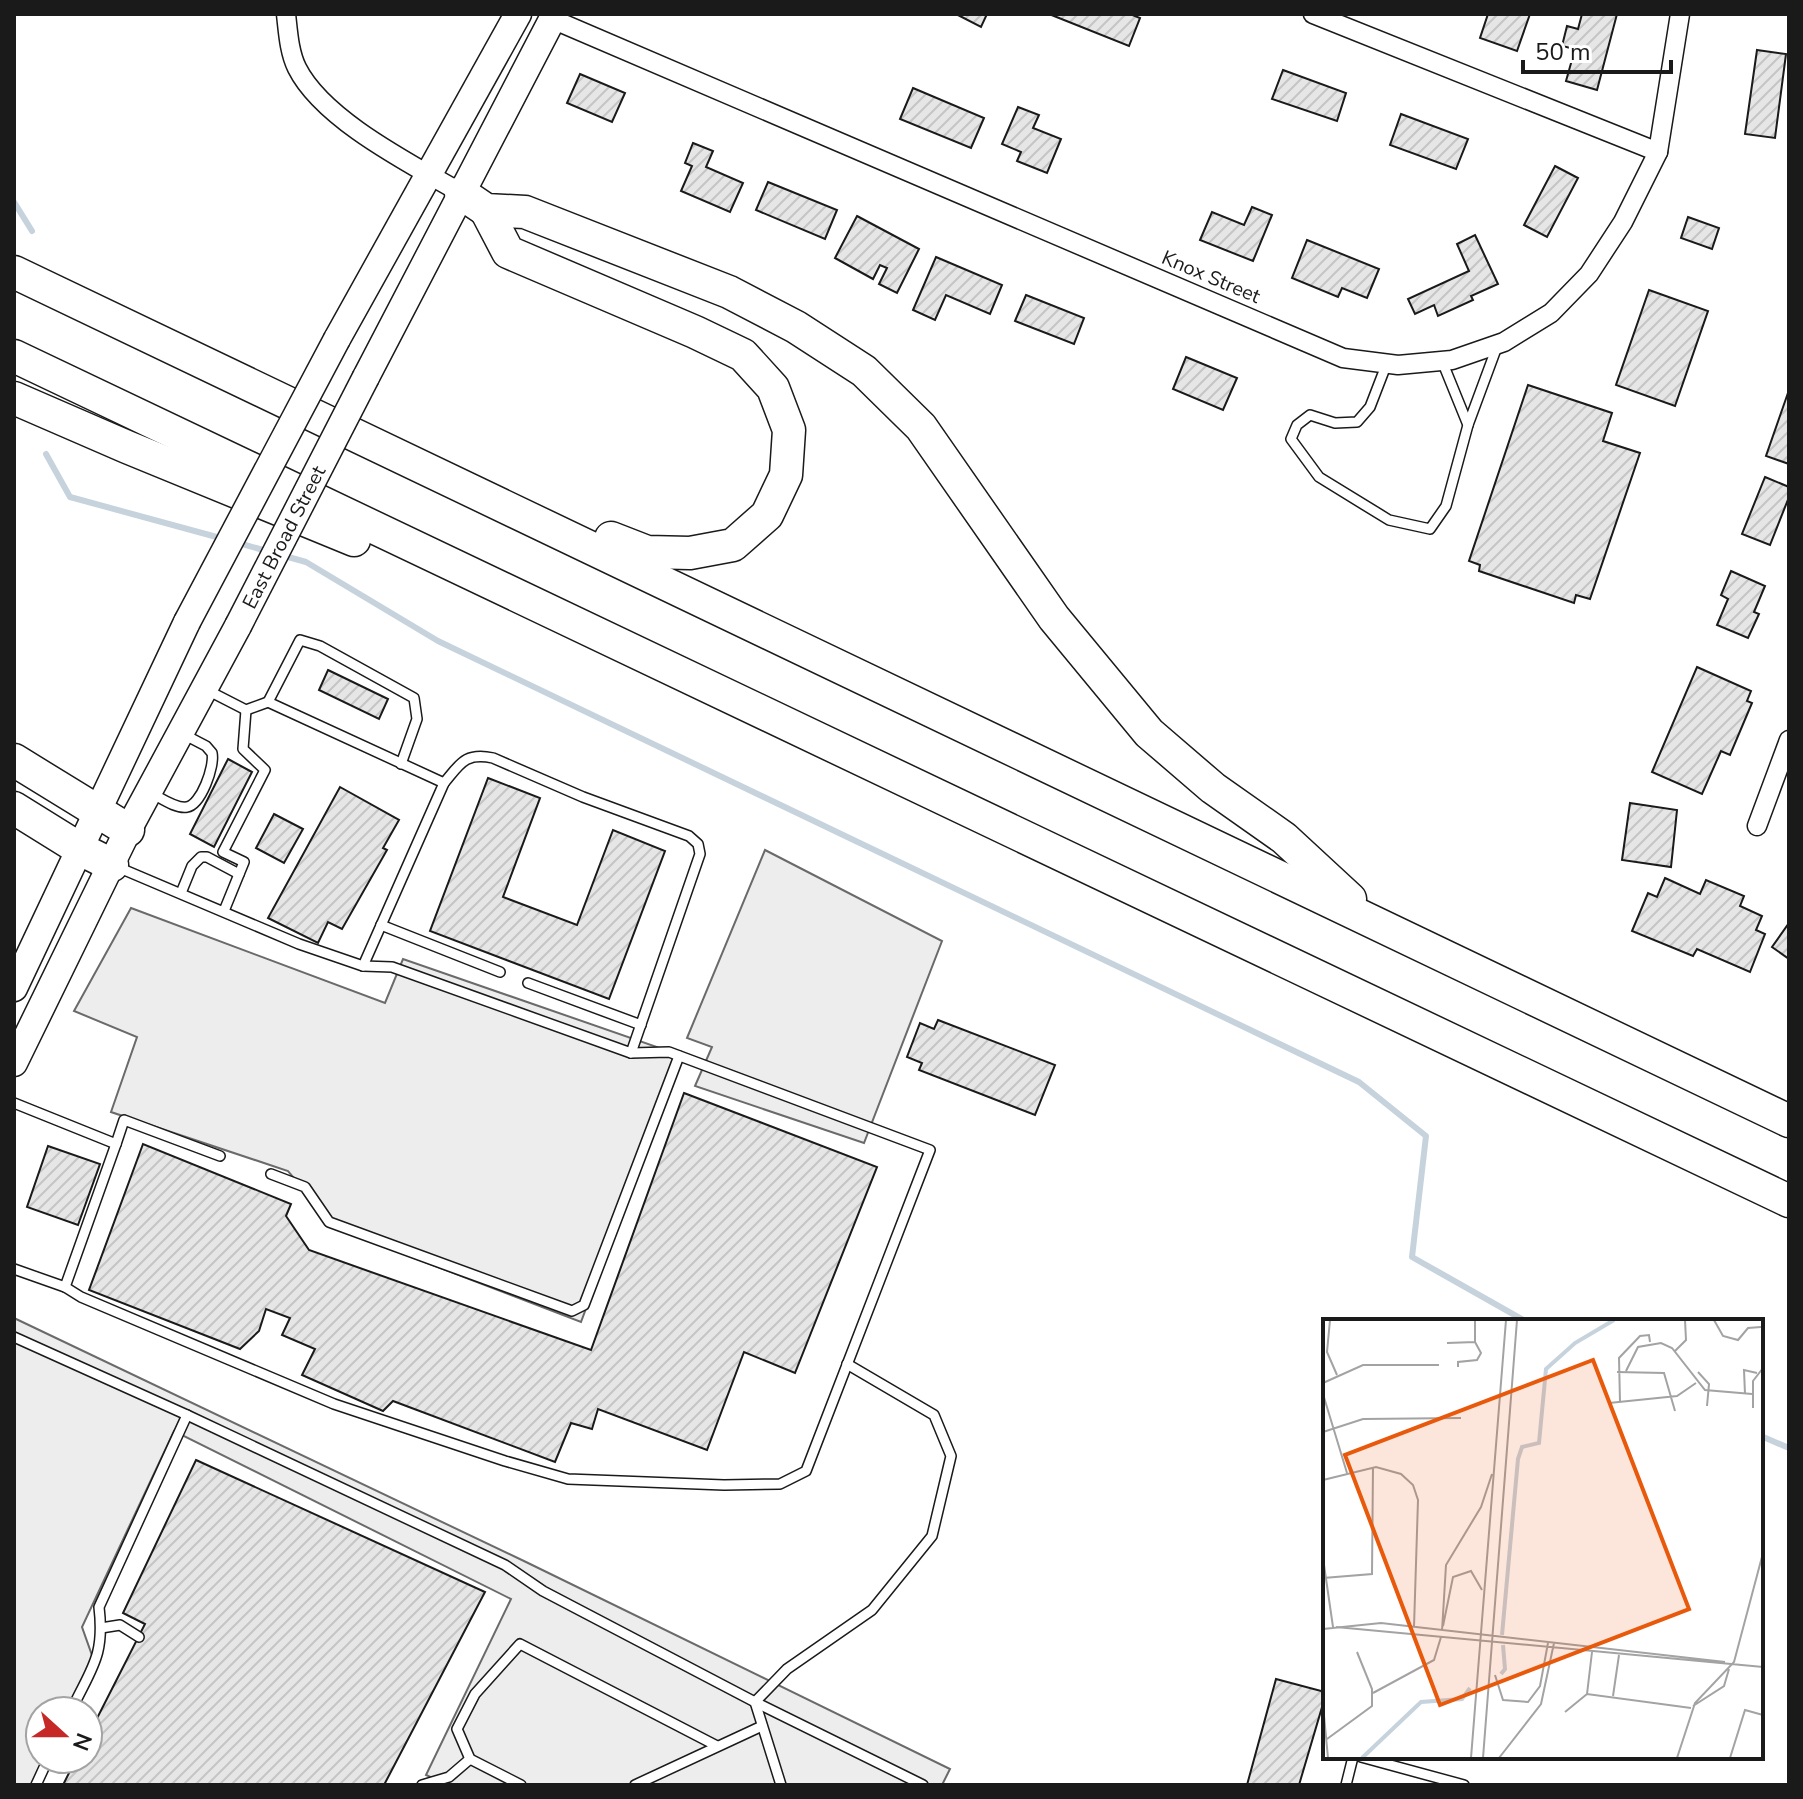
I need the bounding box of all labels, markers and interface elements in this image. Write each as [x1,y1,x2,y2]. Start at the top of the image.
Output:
scale bar [1523,24,1671,74]
text: 50 m [1535,36,1591,68]
street label: Knox Street [1157,244,1265,310]
street label: East Broad Street [236,460,332,613]
inset map [1323,1319,1763,1759]
north arrow [24,1695,104,1775]
text: N [65,1729,99,1755]

